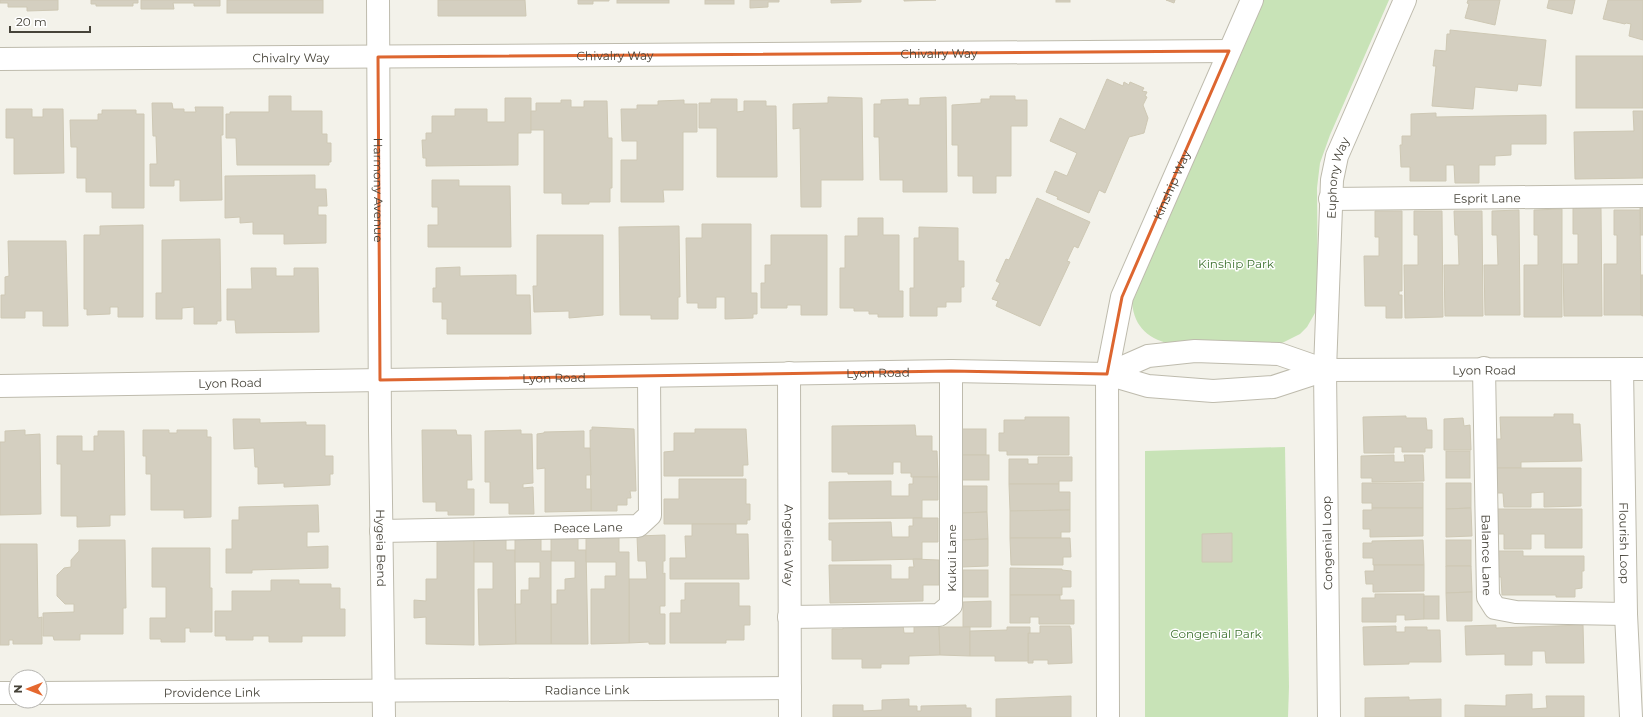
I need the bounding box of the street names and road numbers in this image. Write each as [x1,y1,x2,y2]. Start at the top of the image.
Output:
street label: Chivalry Way [900,45,978,61]
street label: Chivalry Way [576,47,654,63]
street label: Chivalry Way [252,49,330,65]
street label: Euphony Way [1323,134,1352,219]
street label: Harmony Avenue [371,138,387,242]
street label: Kinship Way [1149,147,1193,222]
street label: Esprit Lane [1453,190,1521,205]
street label: Lyon Road [1452,362,1516,377]
street label: Lyon Road [846,364,910,380]
street label: Lyon Road [522,369,586,385]
street label: Lyon Road [198,374,262,390]
street label: Congenial Loop [1319,496,1335,590]
street label: Flourish Loop [1617,502,1633,584]
street label: Angelica Way [782,504,797,586]
street label: Hygeia Bend [374,509,390,587]
street label: Balance Lane [1479,514,1495,596]
street label: Peace Lane [553,519,623,535]
street label: Kukui Lane [944,524,959,592]
street label: Radiance Link [544,682,630,697]
street label: Providence Link [164,684,261,700]

